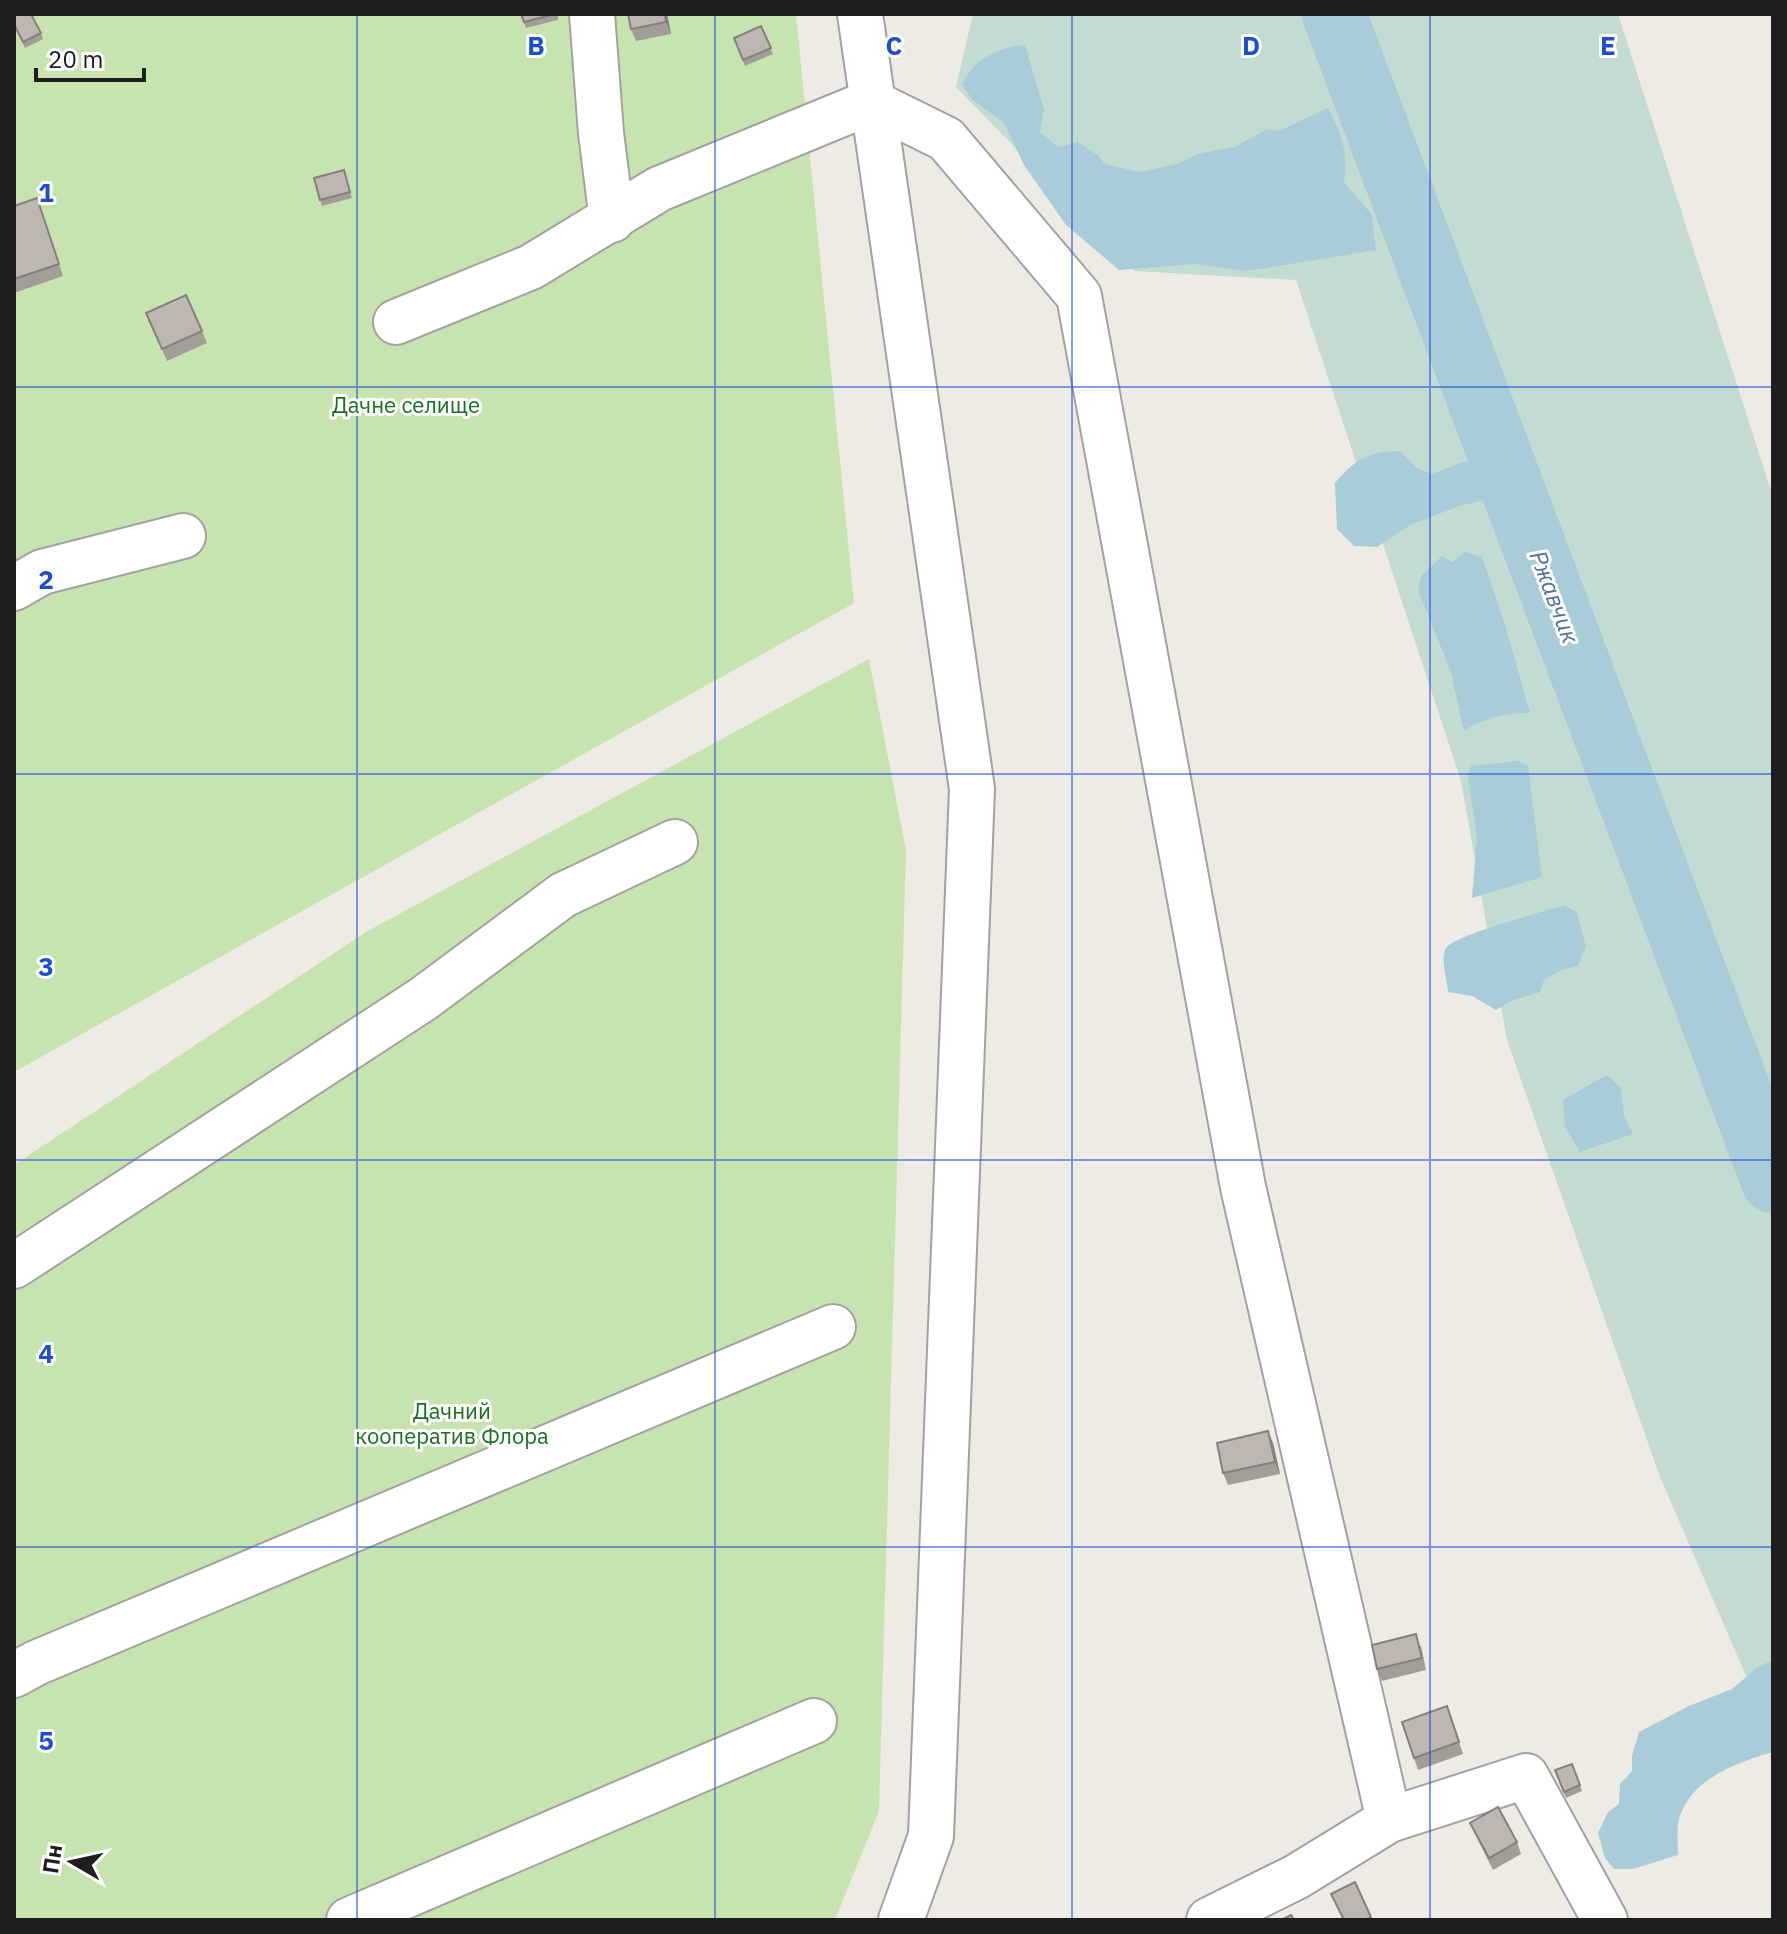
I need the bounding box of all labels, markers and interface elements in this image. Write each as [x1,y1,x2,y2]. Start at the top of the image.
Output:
text: B [527,28,545,62]
text: C [886,28,903,62]
text: D [1242,28,1260,62]
text: E [1600,28,1616,62]
scale bar [36,32,144,82]
text: 20 m [48,43,103,75]
text: 1 [38,175,54,209]
park label: Дачне селище [332,390,480,419]
water label: Ржавчик [1523,546,1587,648]
text: 2 [38,562,54,596]
text: 3 [38,949,54,983]
text: 4 [38,1336,54,1370]
park label: Дачний кооператив Флора [355,1396,549,1450]
text: 5 [38,1723,54,1757]
north arrow [32,1822,112,1902]
text: Пн [35,1842,68,1875]

